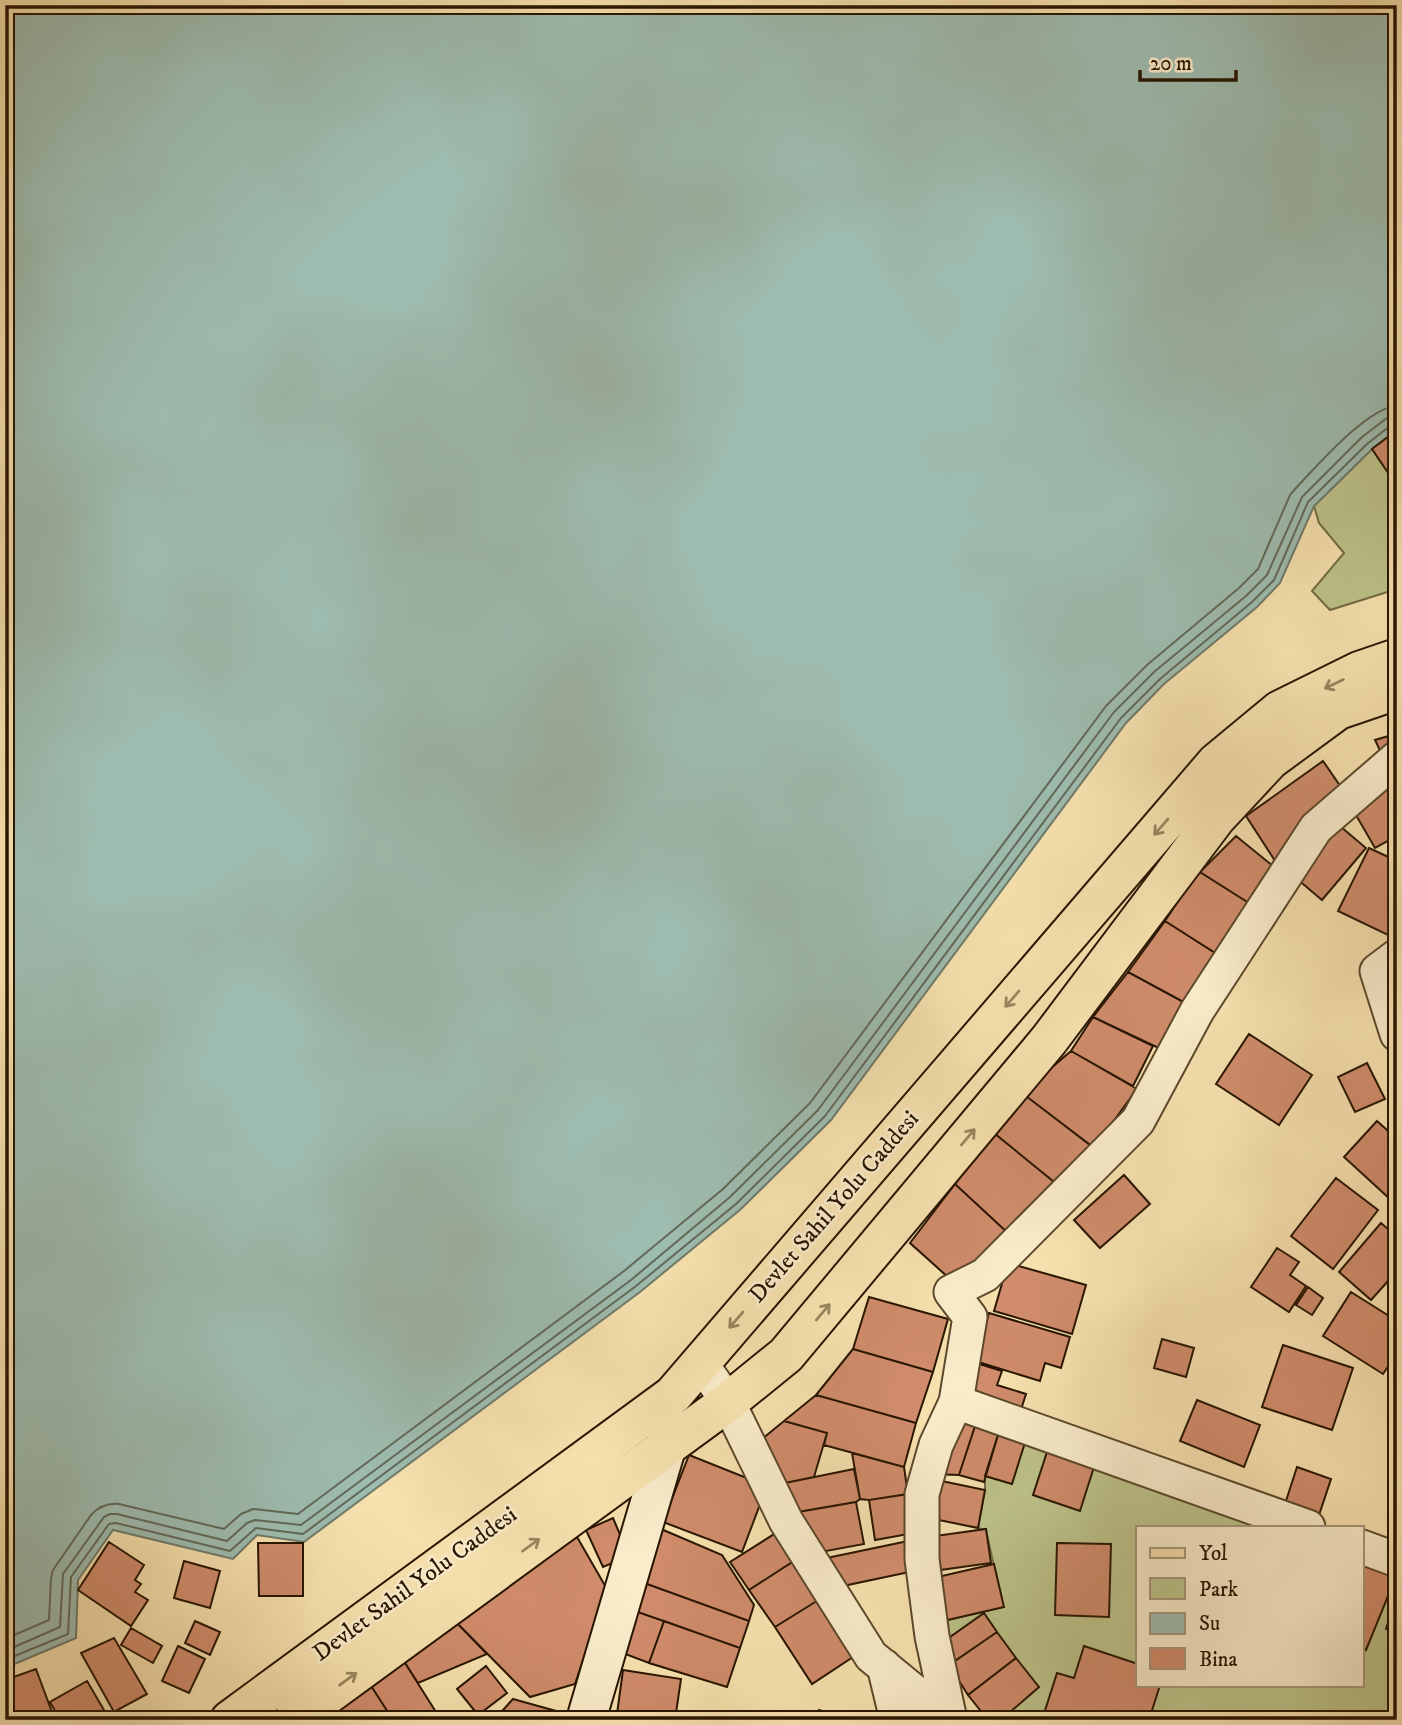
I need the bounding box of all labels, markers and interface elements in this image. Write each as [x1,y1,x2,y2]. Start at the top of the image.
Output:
scale bar [1140,38,1236,82]
text: 20 m [1150,51,1192,77]
one-way arrow [1324,677,1345,691]
one-way arrow [1153,818,1169,836]
one-way arrow [1004,990,1020,1008]
street label: Devlet Sahil Yolu Caddesi [742,1105,926,1309]
one-way arrow [960,1128,976,1146]
one-way arrow [815,1303,830,1321]
one-way arrow [728,1311,744,1329]
street label: Devlet Sahil Yolu Caddesi [307,1500,523,1668]
legend [1136,1526,1364,1686]
one-way arrow [522,1538,541,1553]
text: Yol [1199,1541,1228,1567]
text: Park [1199,1577,1239,1603]
text: Su [1199,1611,1220,1637]
text: Bina [1199,1647,1238,1673]
one-way arrow [338,1672,357,1687]

